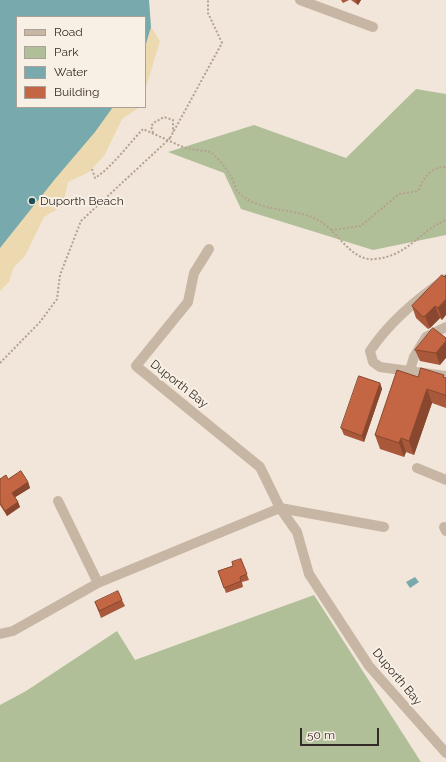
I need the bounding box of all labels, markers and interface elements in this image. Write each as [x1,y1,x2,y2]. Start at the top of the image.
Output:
legend [16,16,146,108]
text: Road [54,25,83,39]
text: Park [54,45,79,59]
text: Water [54,65,88,79]
text: Building [54,85,100,99]
place label: Duporth Beach [40,194,124,208]
marker: Duporth Beach [27,196,37,206]
street label: Duporth Bay [147,357,211,411]
street label: Duporth Bay [369,646,425,708]
scale bar [302,720,381,746]
text: 50 m [307,728,335,742]

